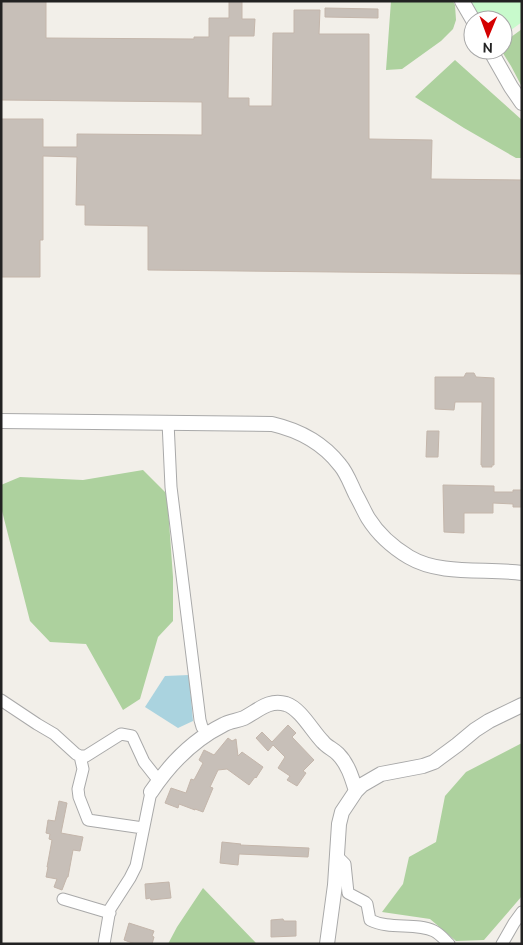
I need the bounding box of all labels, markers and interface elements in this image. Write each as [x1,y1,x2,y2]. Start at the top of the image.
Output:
north arrow [463,10,513,60]
text: N [482,40,493,56]

